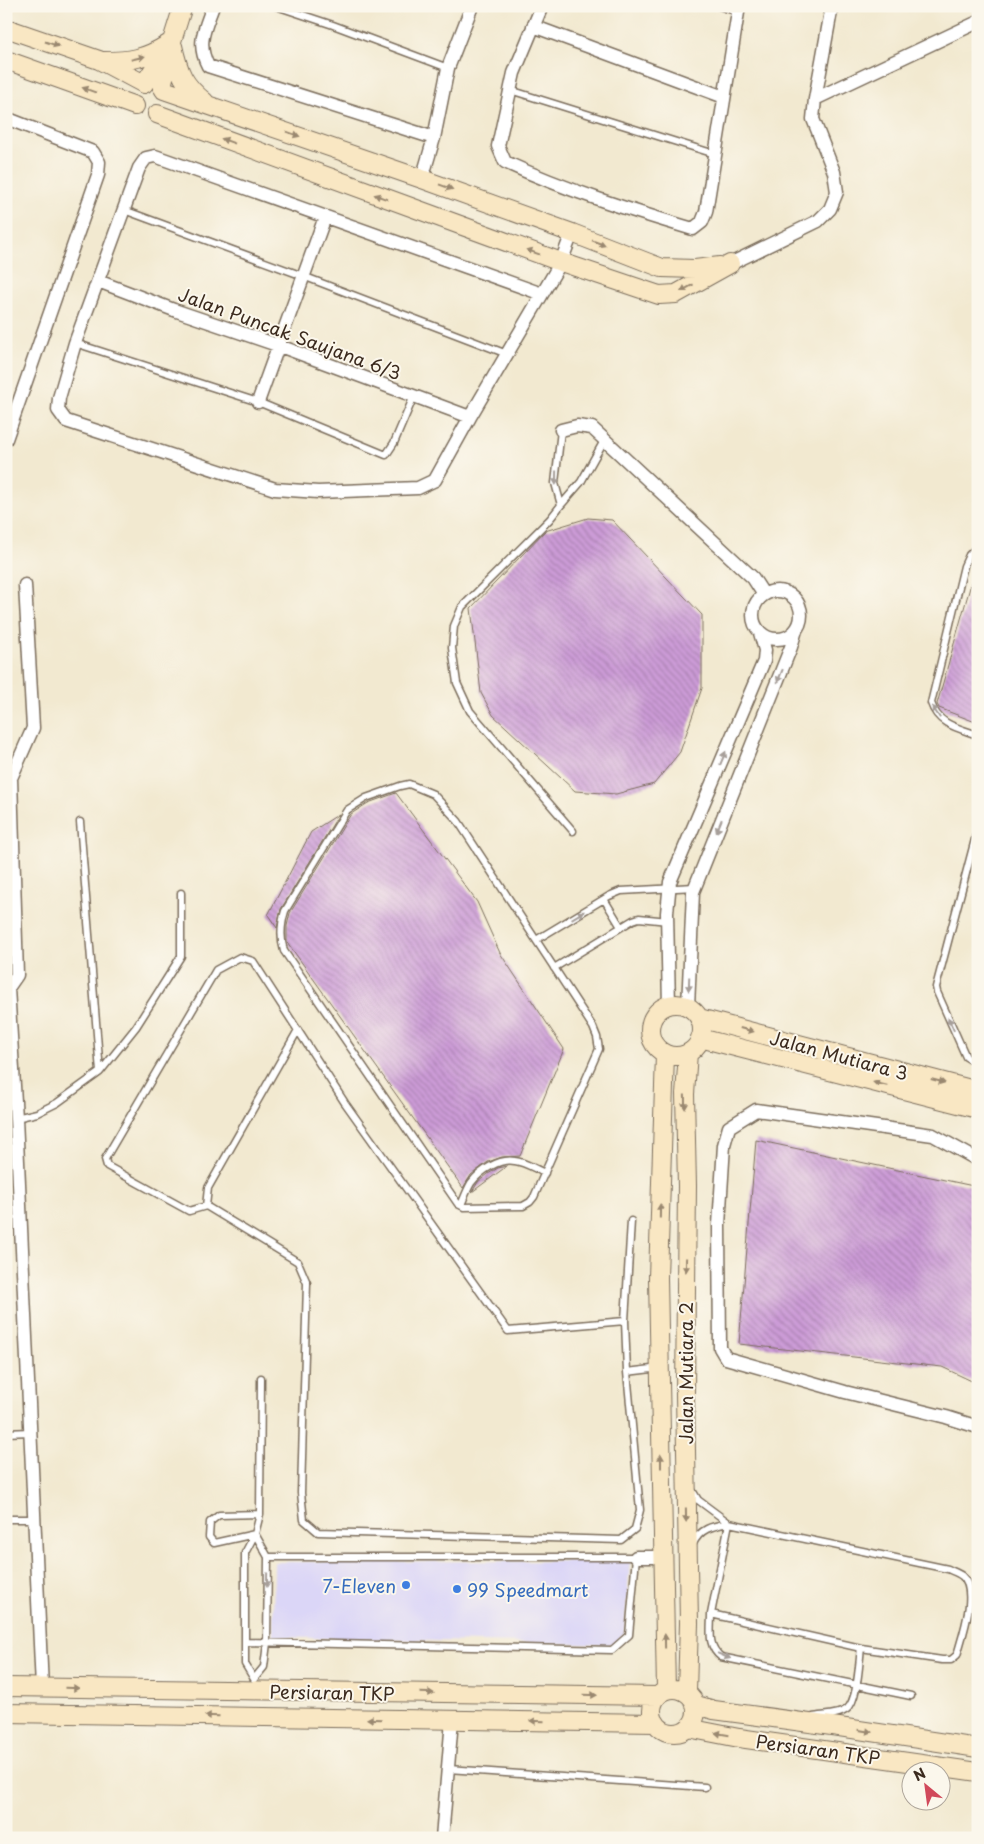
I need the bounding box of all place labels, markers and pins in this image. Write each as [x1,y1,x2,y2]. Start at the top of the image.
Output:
place label: 7-Eleven [322,1572,396,1599]
place label: 99 Speedmart [467,1576,588,1603]
marker: 7-Eleven [400,1579,412,1591]
marker: 99 Speedmart [451,1583,463,1595]

